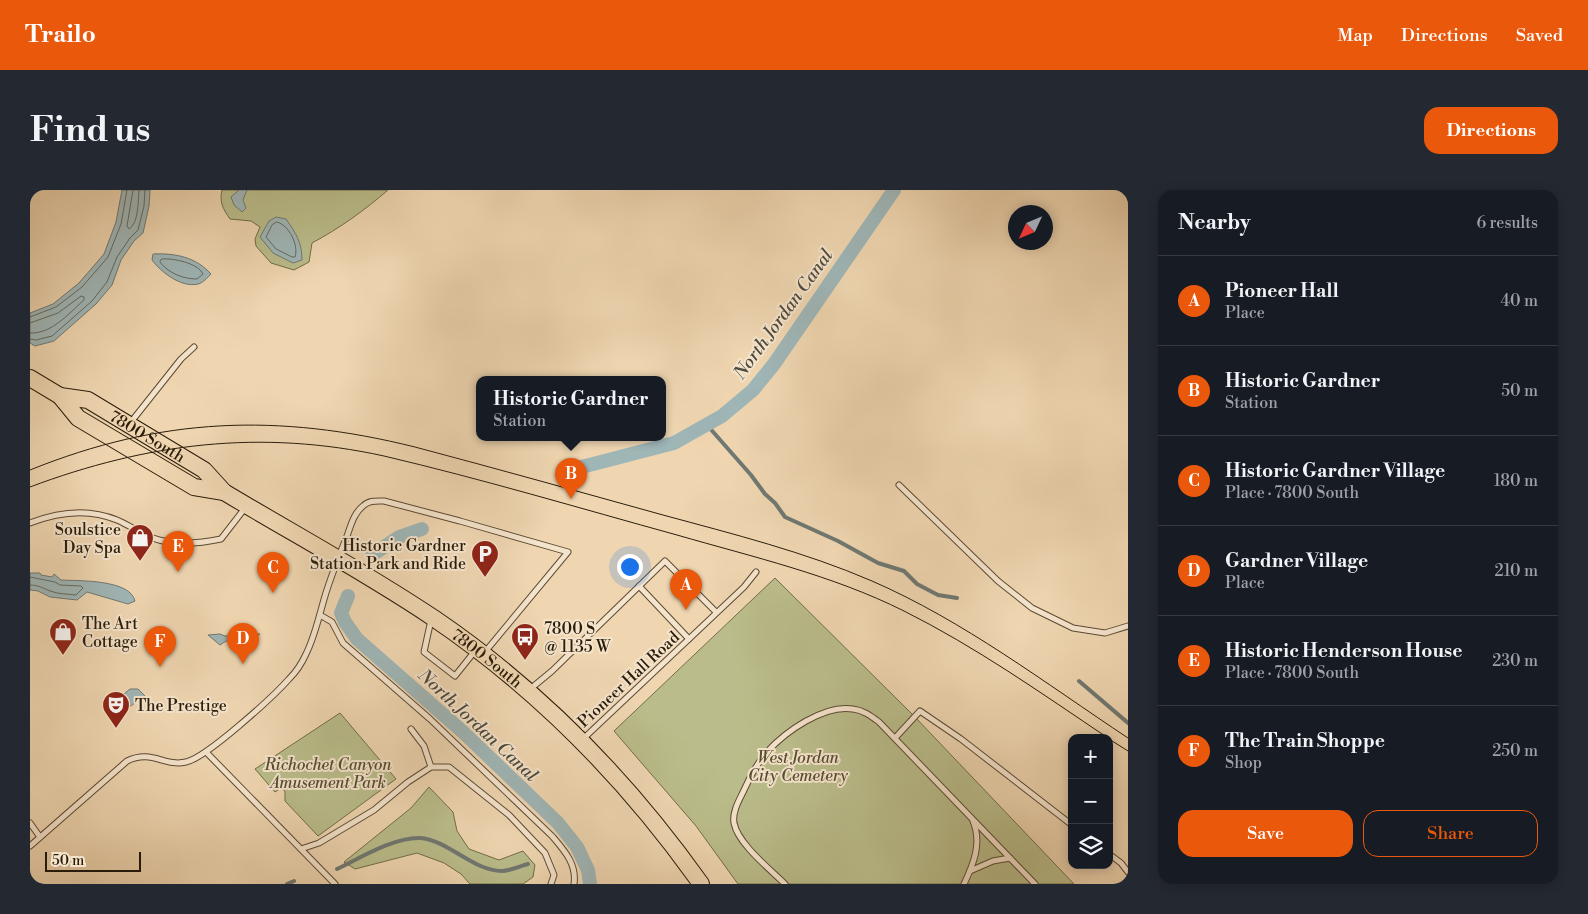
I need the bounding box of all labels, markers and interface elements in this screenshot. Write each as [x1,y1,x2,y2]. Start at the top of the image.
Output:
text: Trailo [25,20,96,50]
text: Map [1337,24,1373,47]
text: Directions [1401,24,1488,47]
text: Saved [1516,24,1563,47]
button: Directions [1424,107,1558,154]
text: Find us [30,109,150,152]
north arrow [1008,205,1053,250]
text: Nearby [1178,210,1251,236]
text: 6 results [1477,213,1538,233]
water label: North Jordan Canal [728,245,838,385]
text: Pioneer Hall [1225,279,1339,303]
text: A [1188,291,1200,311]
text: 40 m [1501,291,1538,311]
text: Place [1225,303,1265,323]
text: Historic Gardner [1225,369,1380,393]
popup [476,376,666,441]
text: B [1188,381,1200,401]
text: 50 m [1501,381,1538,401]
text: Historic Gardner [493,387,649,411]
text: Station [1225,393,1278,413]
street label: 7800 South [106,406,189,468]
text: Station [493,411,546,431]
pin: B [555,458,587,499]
text: Historic Gardner Village [1225,459,1445,483]
text: C [1188,471,1200,491]
text: 180 m [1494,471,1538,491]
text: Place · 7800 South [1225,483,1359,503]
place label: Soulstice Day Spa [55,520,122,558]
shop icon: Soulstice Day Spa [125,523,155,562]
pin: E [162,531,194,572]
place label: Historic Gardner Station Park and Ride [310,536,466,574]
parking icon: Historic Gardner Station Park and Ride [470,539,500,578]
text: Gardner Village [1225,549,1368,573]
pin: C [257,552,289,593]
your location [617,554,643,580]
text: D [1188,561,1200,581]
text: 210 m [1494,561,1538,581]
pin: A [670,569,702,610]
text: Place [1225,573,1265,593]
place label: The Art Cottage [82,614,138,652]
shop icon: The Art Cottage [48,617,78,656]
place label: 7800 S @ 1135 W [544,619,611,657]
bus stop icon: 7800 S @ 1135 W [510,622,540,661]
pin: D [227,623,259,664]
street label: 7800 South [447,625,527,693]
pin: F [144,626,176,667]
street label: Pioneer Hall Road [574,627,684,732]
text: Historic Henderson House [1225,639,1462,663]
text: E [1188,651,1200,671]
text: 230 m [1492,651,1538,671]
water label: North Jordan Canal [412,663,542,787]
text: Place · 7800 South [1225,663,1359,683]
theatre icon: The Prestige [101,690,131,729]
place label: The Prestige [135,696,227,716]
text: The Train Shoppe [1225,729,1385,753]
map controls [1068,734,1113,869]
button: + [1068,734,1113,779]
text: F [1188,741,1200,761]
text: 250 m [1492,741,1538,761]
park label: West Jordan City Cemetery [748,748,849,786]
text: Shop [1225,753,1262,773]
park label: Richochet Canyon Amusement Park [264,755,392,793]
button: − [1068,779,1113,824]
button: Save [1178,810,1353,857]
button: Share [1363,810,1538,857]
button: layers [1068,824,1113,869]
scale bar [45,849,141,872]
text: 50 m [52,852,84,870]

